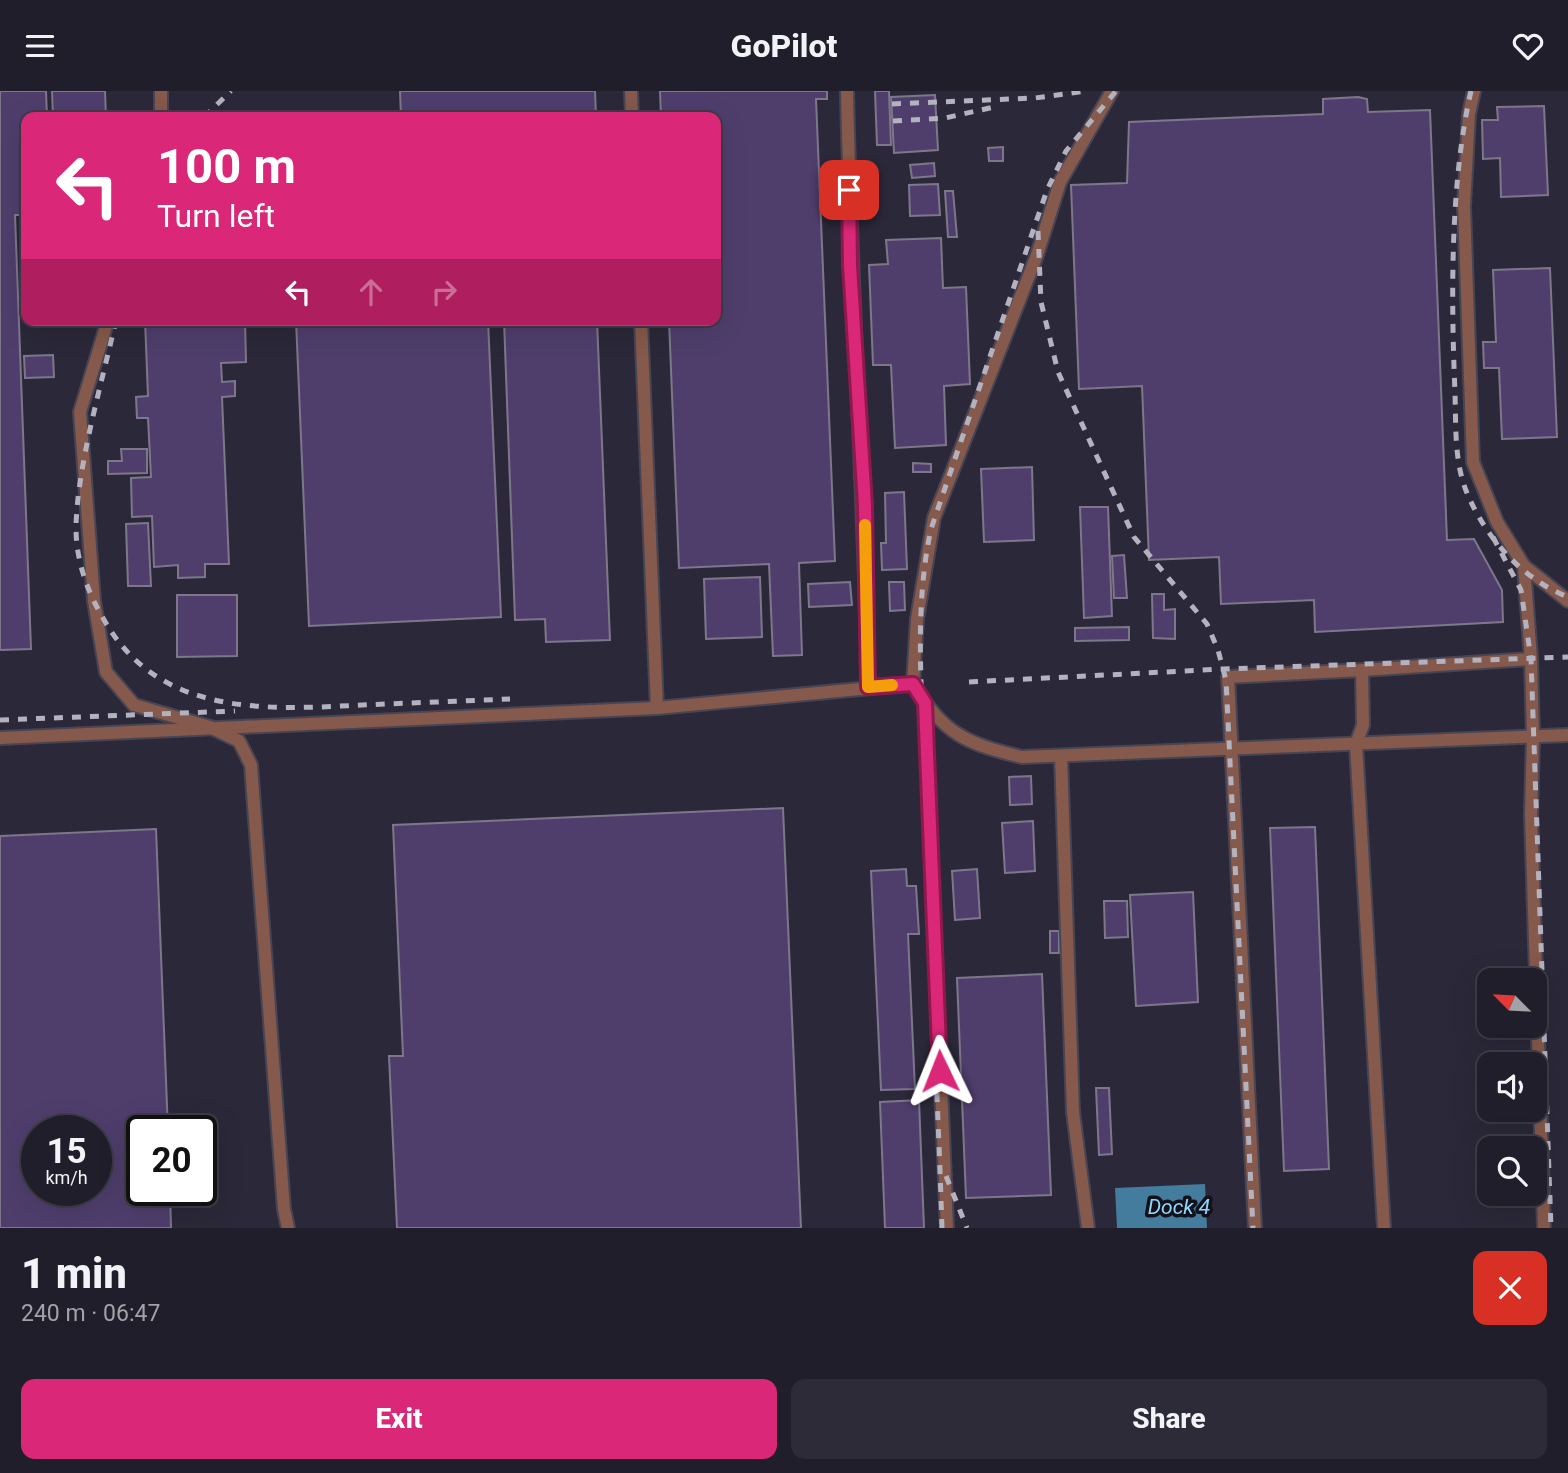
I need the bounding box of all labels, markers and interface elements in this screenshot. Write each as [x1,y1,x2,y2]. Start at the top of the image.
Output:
icon: menu [21,27,59,65]
text: GoPilot [731,27,837,65]
icon: heart [1509,27,1547,65]
text: 100 m [157,138,296,195]
icon: left [42,140,133,231]
pin [819,160,879,220]
icon: arrive [830,171,868,209]
text: Turn left [157,197,275,235]
icon: left [279,273,317,311]
icon: ahead [352,273,390,311]
icon: right [425,273,463,311]
north arrow [1477,968,1547,1038]
map controls [1477,968,1547,1206]
position arrow [903,1034,977,1108]
button: sound [1477,1052,1547,1122]
speed limit sign: 20 [126,1115,217,1206]
text: 15 [46,1131,87,1172]
button: search [1477,1136,1547,1206]
text: km/h [45,1167,88,1188]
water label: Dock 4 [1148,1195,1210,1219]
text: 1 min [21,1249,127,1298]
button: close [1473,1251,1547,1325]
text: 240 m · 06:47 [21,1300,160,1327]
button: Exit [21,1379,777,1459]
button: Share [791,1379,1547,1459]

